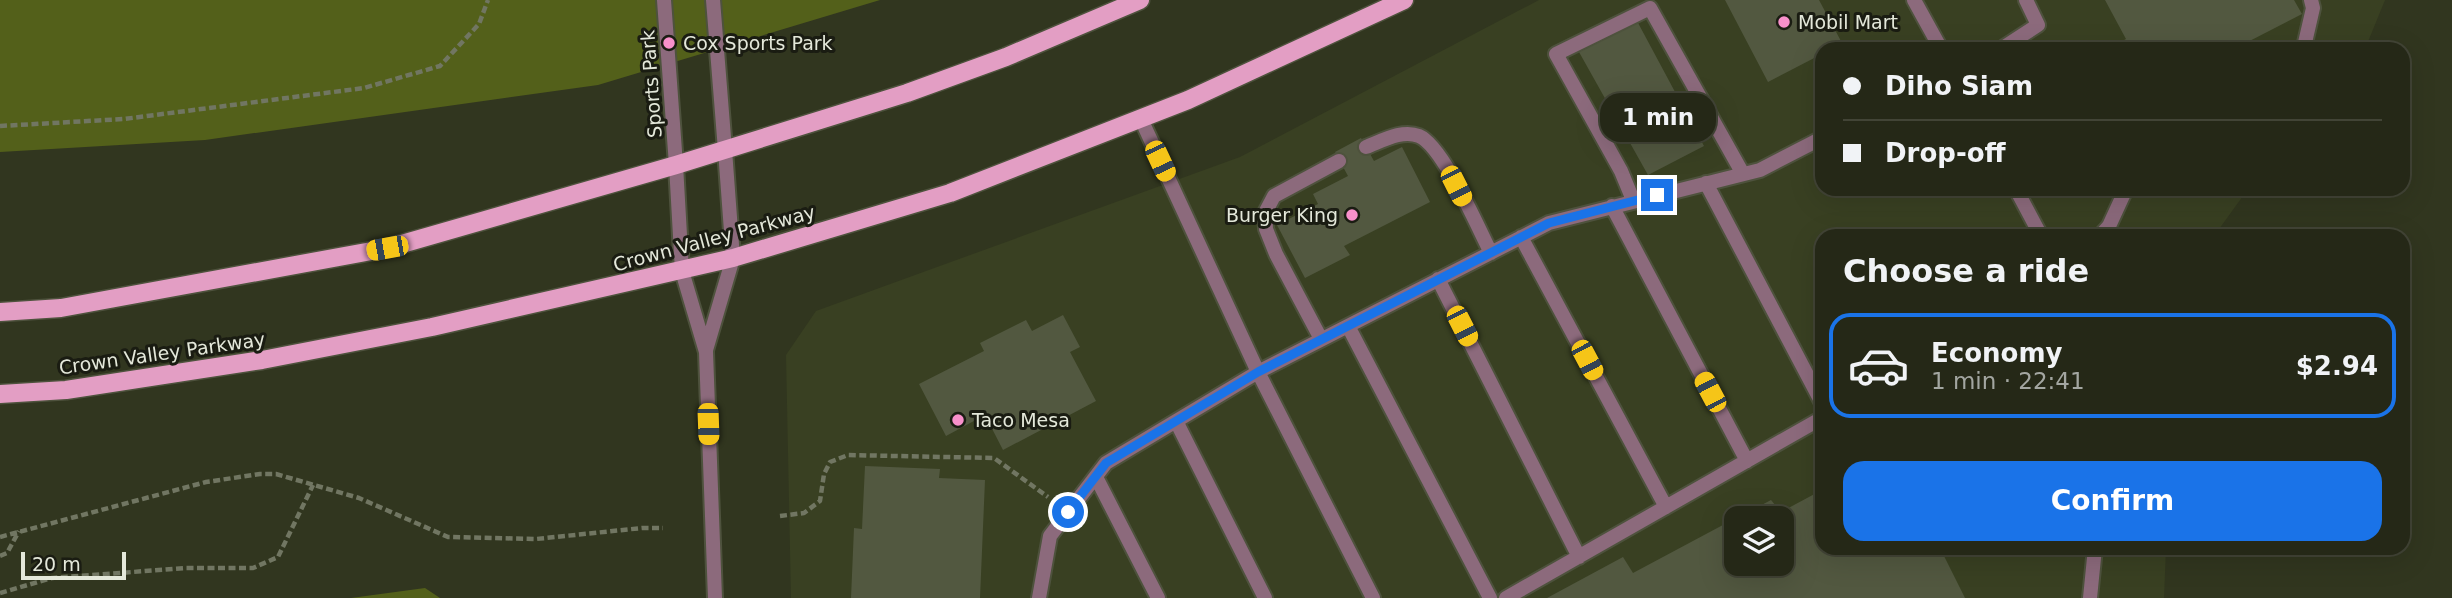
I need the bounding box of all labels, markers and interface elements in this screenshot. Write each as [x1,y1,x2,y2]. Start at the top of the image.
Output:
place label: Mobil Mart [1798,11,1898,33]
marker: Mobil Mart [1776,14,1792,30]
street label: Sports Park [636,29,666,139]
place label: Cox Sports Park [683,32,833,54]
marker: Cox Sports Park [661,35,677,51]
text: Diho Siam [1885,71,2033,101]
callout: 1 min [1599,94,1715,142]
text: 1 min [1622,104,1694,130]
car [1142,138,1179,184]
text: Drop-off [1885,138,2006,168]
car [1438,163,1475,209]
route end [1641,179,1673,211]
street label: Crown Valley Parkway [611,200,817,276]
place label: Burger King [1226,204,1338,226]
marker: Burger King [1344,207,1360,223]
car [365,234,410,262]
text: Choose a ride [1843,252,2089,290]
car [1444,303,1481,349]
street label: Crown Valley Parkway [57,328,267,378]
icon: car [1847,334,1910,397]
car [1568,337,1607,383]
text: Economy [1931,338,2062,368]
text: $2.94 [2296,351,2378,381]
text: 1 min · 22:41 [1931,368,2085,394]
car [1691,369,1730,415]
car [697,403,720,445]
place label: Taco Mesa [971,409,1070,431]
marker: Taco Mesa [950,412,966,428]
button: Confirm [1843,461,2382,541]
route start [1052,496,1084,528]
map controls [1724,506,1794,576]
button: layers [1724,506,1794,576]
scale bar [21,549,126,581]
text: 20 m [32,553,81,575]

